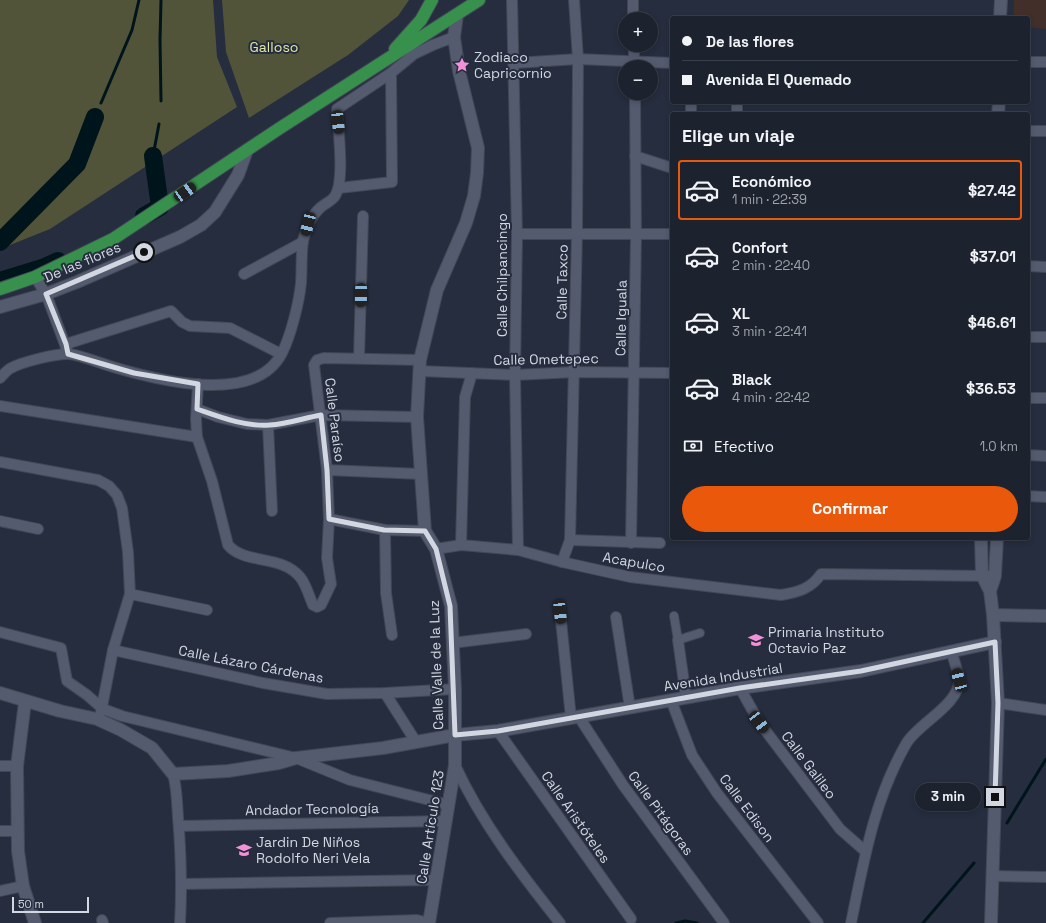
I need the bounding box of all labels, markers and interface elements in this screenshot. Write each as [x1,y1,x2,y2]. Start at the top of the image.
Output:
map controls [618,12,658,100]
button: + [618,12,658,52]
text: De las flores [706,32,794,51]
park label: Galloso [250,38,298,56]
place label: Zodiaco Capricornio [474,48,552,82]
place icon: Zodiaco Capricornio [453,56,471,74]
button: − [618,60,658,100]
text: Avenida El Quemado [706,70,852,89]
car [331,109,345,135]
text: Elige un viaje [682,124,795,147]
icon: car [684,172,720,208]
text: Económico [732,172,811,191]
car [172,180,198,204]
text: $27.42 [968,181,1016,200]
text: 1 min · 22:39 [732,191,807,208]
car [299,211,317,237]
street label: Calle Chilpancingo [493,213,511,337]
street label: De las flores [41,238,123,286]
icon: car [684,238,720,274]
text: Confort [732,238,788,257]
route start [135,243,153,261]
street label: Calle Taxco [552,244,572,320]
text: $37.01 [970,247,1016,266]
text: 2 min · 22:40 [732,257,810,274]
street label: Calle Iguala [611,280,631,356]
car [355,283,367,307]
icon: car [684,304,720,340]
text: XL [732,304,750,323]
text: $46.61 [968,313,1016,332]
text: 3 min · 22:41 [732,323,807,340]
street label: Calle Ometepec [493,349,599,369]
icon: car [684,370,720,406]
text: Black [732,370,772,389]
street label: Calle Paraíso [321,377,349,463]
text: $36.53 [966,379,1016,398]
text: 4 min · 22:42 [732,389,810,406]
icon: cash [682,435,704,457]
text: Efectivo [714,437,774,456]
text: 1.0 km [980,438,1018,455]
button: Confirmar [682,486,1018,532]
street label: Acapulco [601,548,667,576]
car [553,599,567,625]
street label: Calle Valle de la Luz [425,600,447,730]
place label: Primaria Instituto Octavio Paz [768,623,885,657]
school or university icon: Primaria Instituto Octavio Paz [747,631,765,649]
street label: Calle Lázaro Cárdenas [177,641,325,687]
street label: Avenida Industrial [662,659,784,695]
car [950,667,968,693]
car [747,709,771,735]
street label: Calle Galileo [778,728,840,802]
street label: Calle Aristóteles [538,767,614,867]
street label: Calle Pitágoras [624,767,698,859]
street label: Calle Artículo 123 [412,769,448,885]
street label: Calle Edison [716,770,778,846]
callout: 3 min [915,783,981,811]
text: 3 min [931,788,965,805]
route end [986,788,1004,806]
street label: Andador Tecnología [245,799,379,819]
place label: Jardin De Niños Rodolfo Neri Vela [256,833,370,867]
school or university icon: Jardin De Niños Rodolfo Neri Vela [235,841,253,859]
scale bar [12,895,89,914]
text: 50 m [18,897,44,911]

